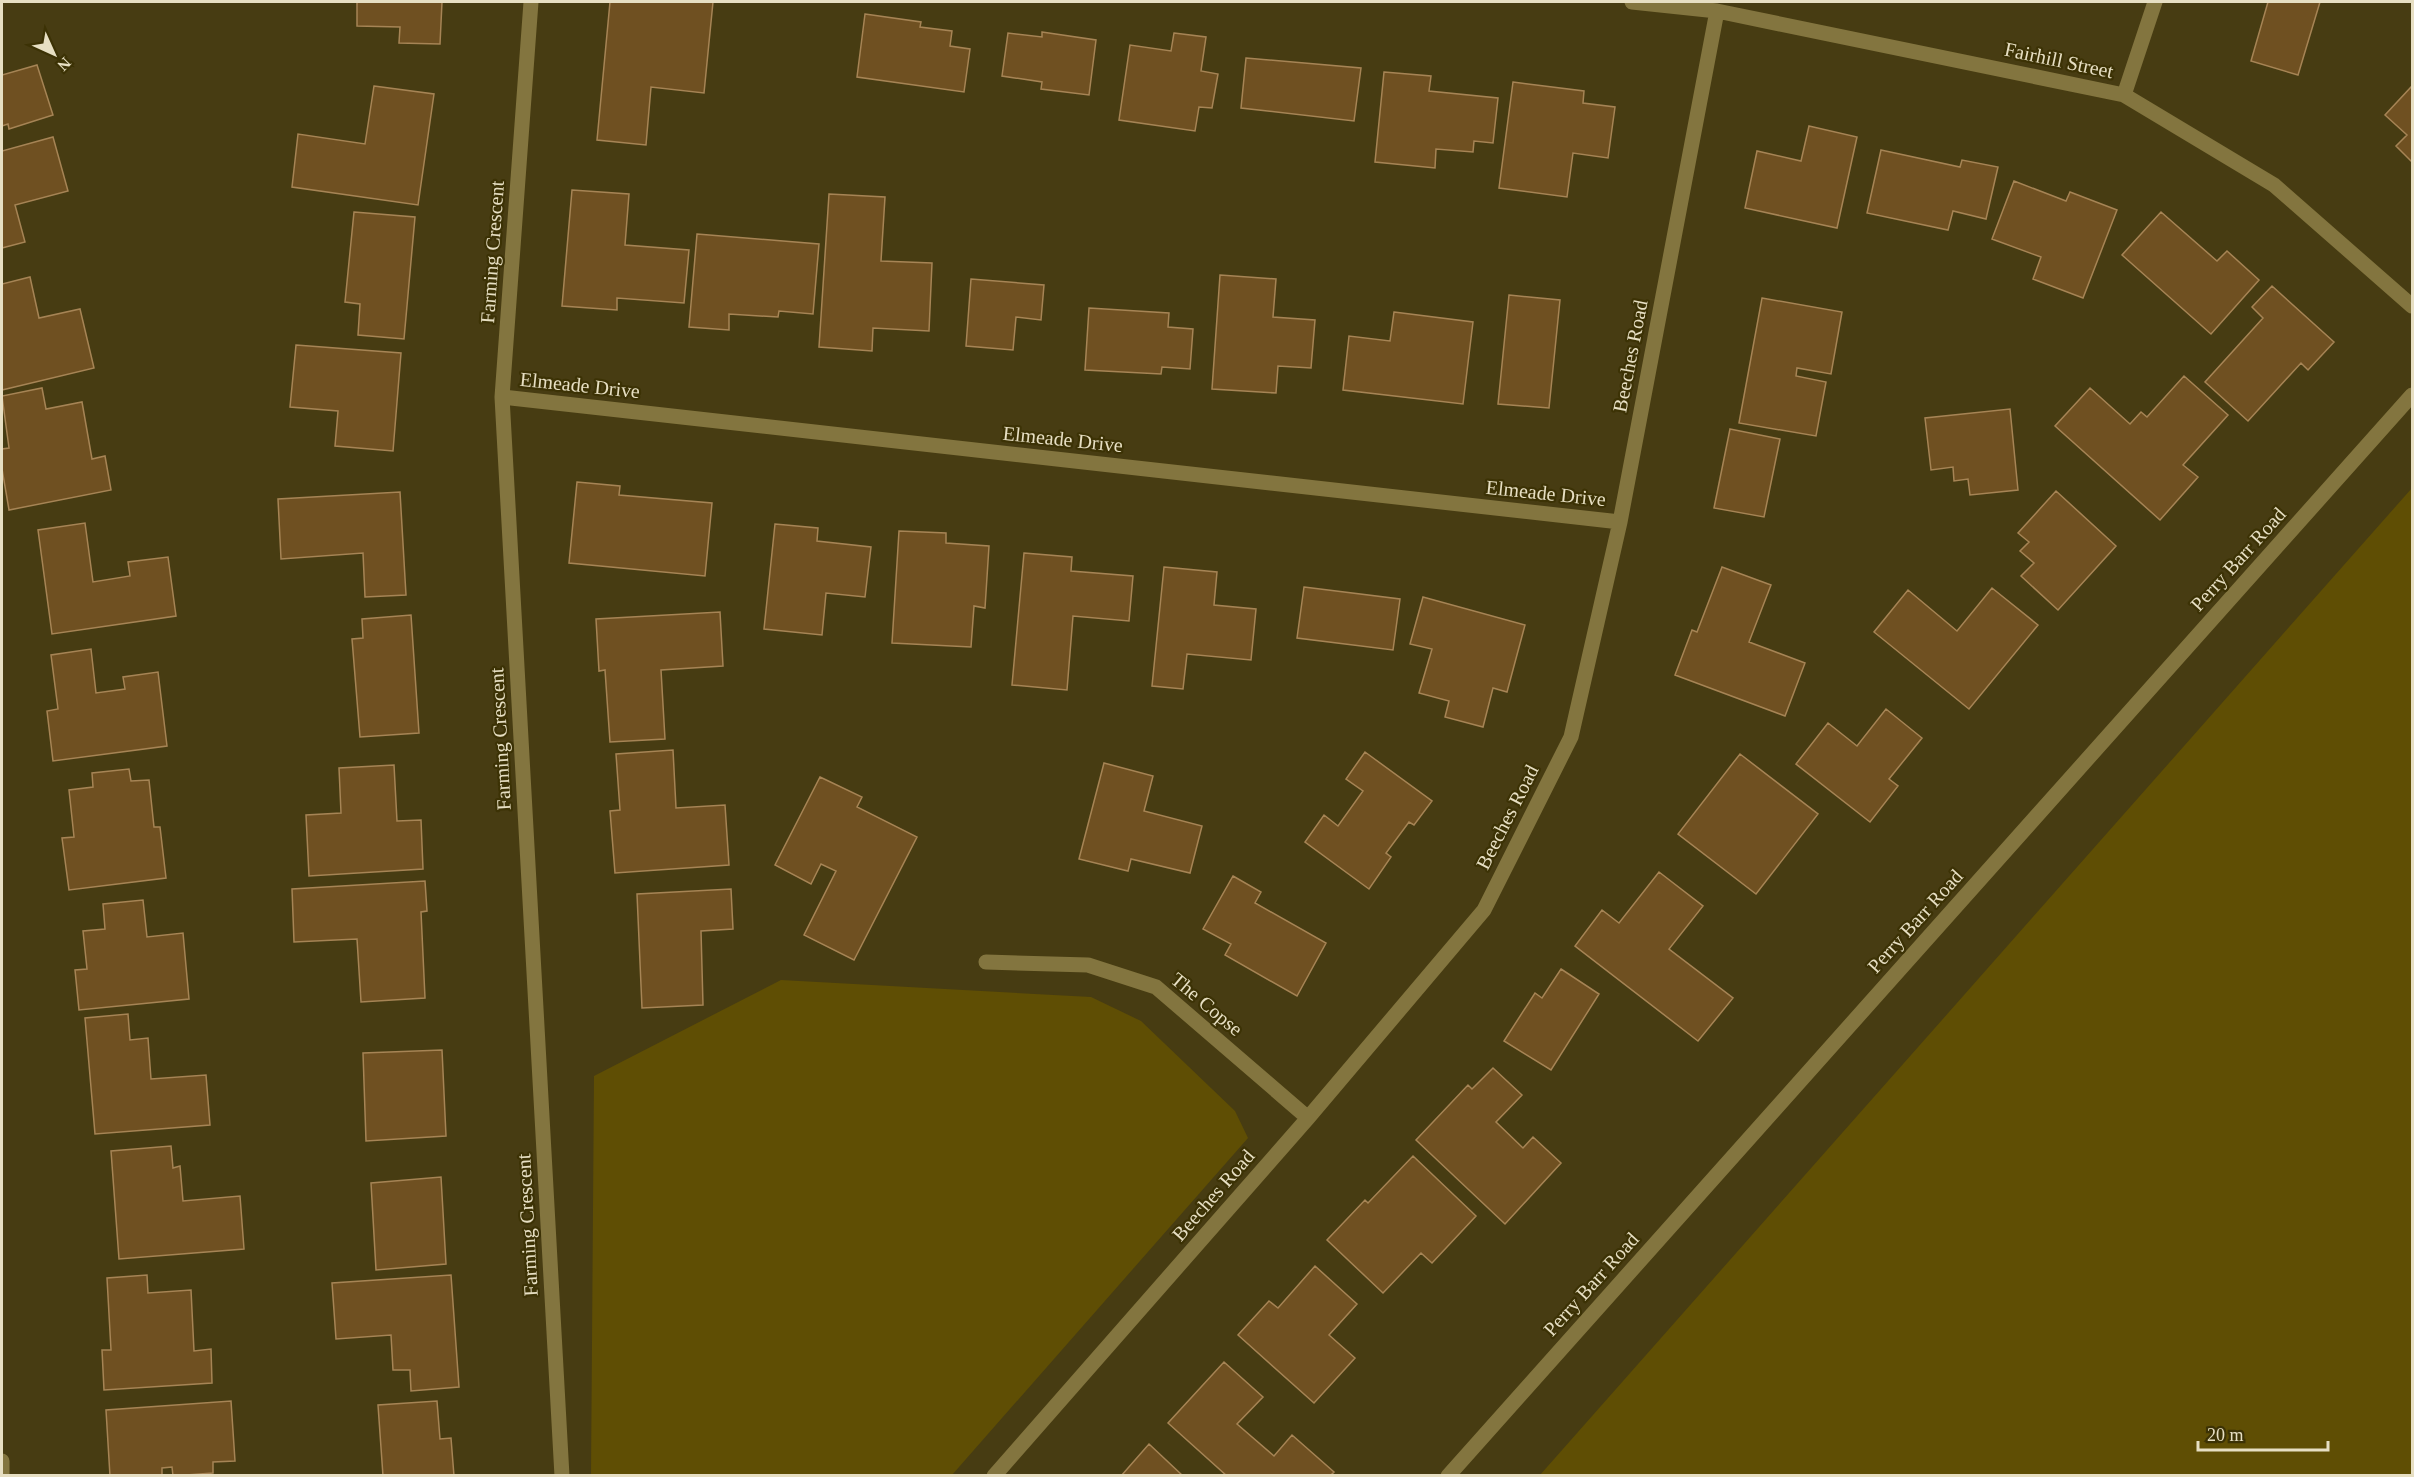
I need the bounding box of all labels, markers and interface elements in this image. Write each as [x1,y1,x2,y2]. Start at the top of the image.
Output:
north arrow [24,24,84,84]
street label: Fairhill Street [2003,38,2116,82]
text: N [54,54,74,75]
street label: Farming Crescent [476,180,509,324]
street label: Beeches Road [1608,298,1652,414]
street label: Elmeade Drive [519,368,641,402]
street label: Elmeade Drive [1002,422,1124,456]
street label: Elmeade Drive [1485,476,1607,510]
street label: Perry Barr Road [2186,503,2291,616]
street label: Farming Crescent [485,667,516,811]
street label: Beeches Road [1471,761,1543,873]
street label: Perry Barr Road [1863,865,1968,978]
street label: The Copse [1166,968,1247,1041]
street label: Beeches Road [1167,1145,1259,1245]
street label: Farming Crescent [512,1153,543,1297]
street label: Perry Barr Road [1539,1228,1644,1341]
scale bar [2198,1414,2328,1452]
text: 20 m [2207,1425,2244,1445]

